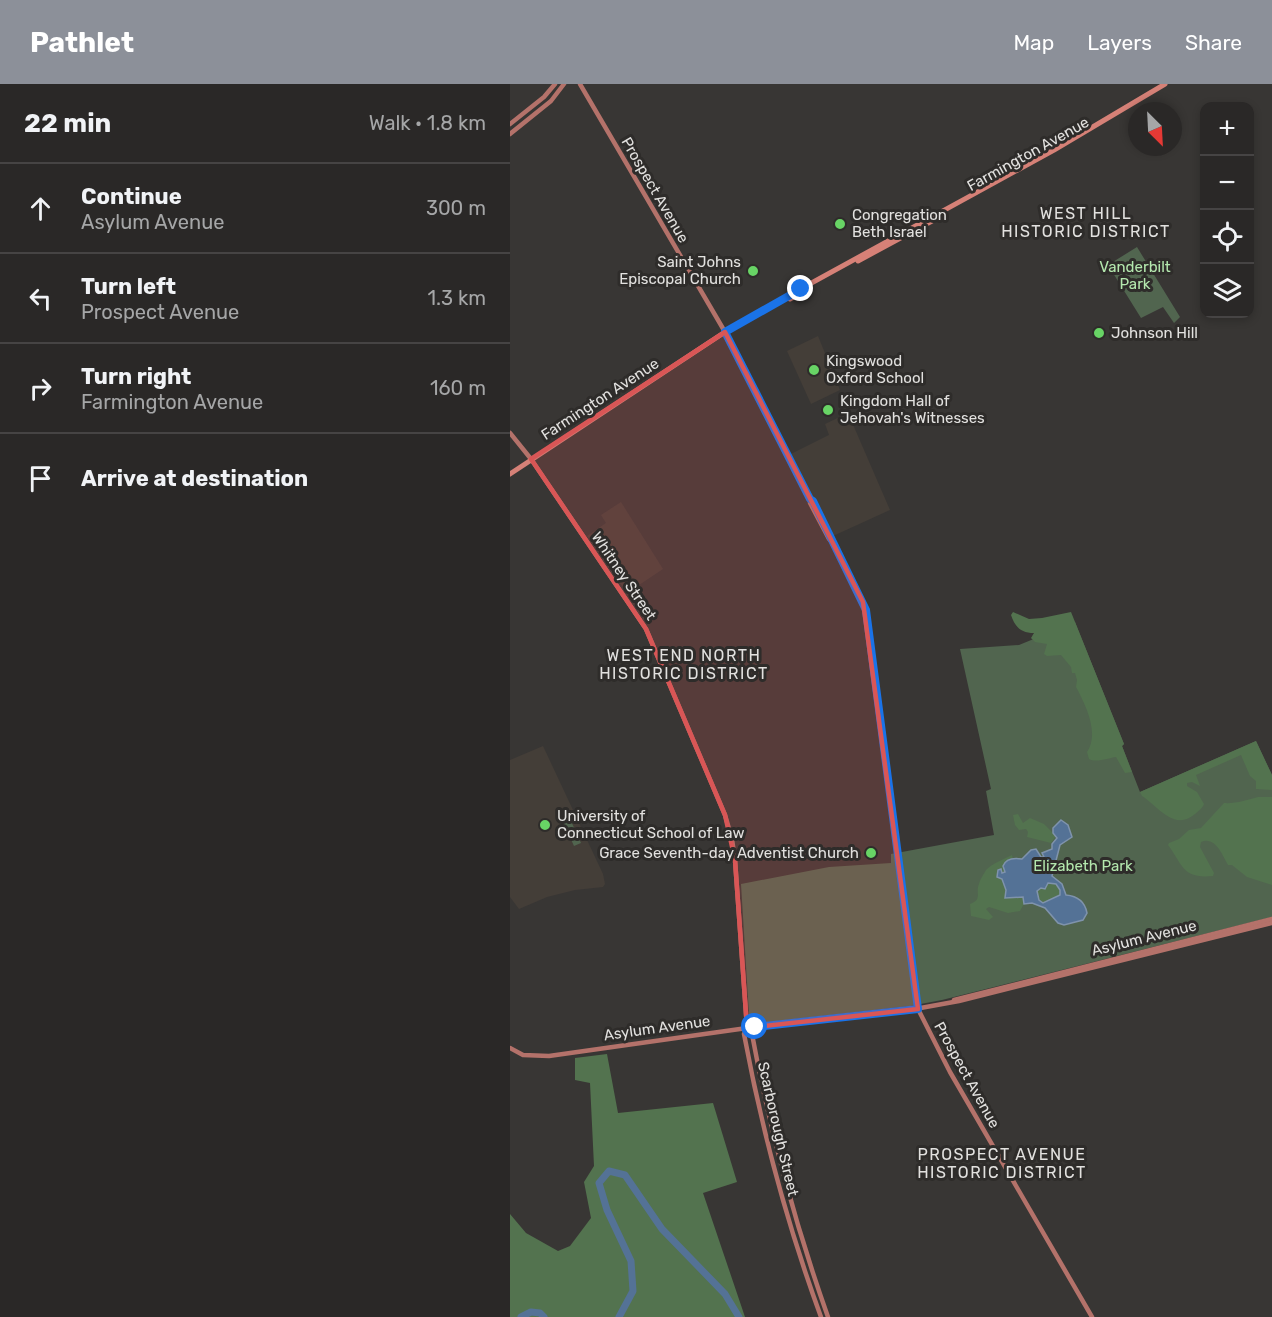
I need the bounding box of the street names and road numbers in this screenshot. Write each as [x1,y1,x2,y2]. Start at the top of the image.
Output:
street label: Farmington Avenue [964,113,1092,195]
street label: Prospect Avenue [618,134,692,246]
street label: Farmington Avenue [538,354,662,444]
street label: Whitney Street [588,528,660,624]
street label: Asylum Avenue [1090,916,1198,960]
street label: Asylum Avenue [603,1012,711,1044]
street label: Prospect Avenue [930,1019,1004,1131]
street label: Scarborough Street [754,1060,802,1198]

